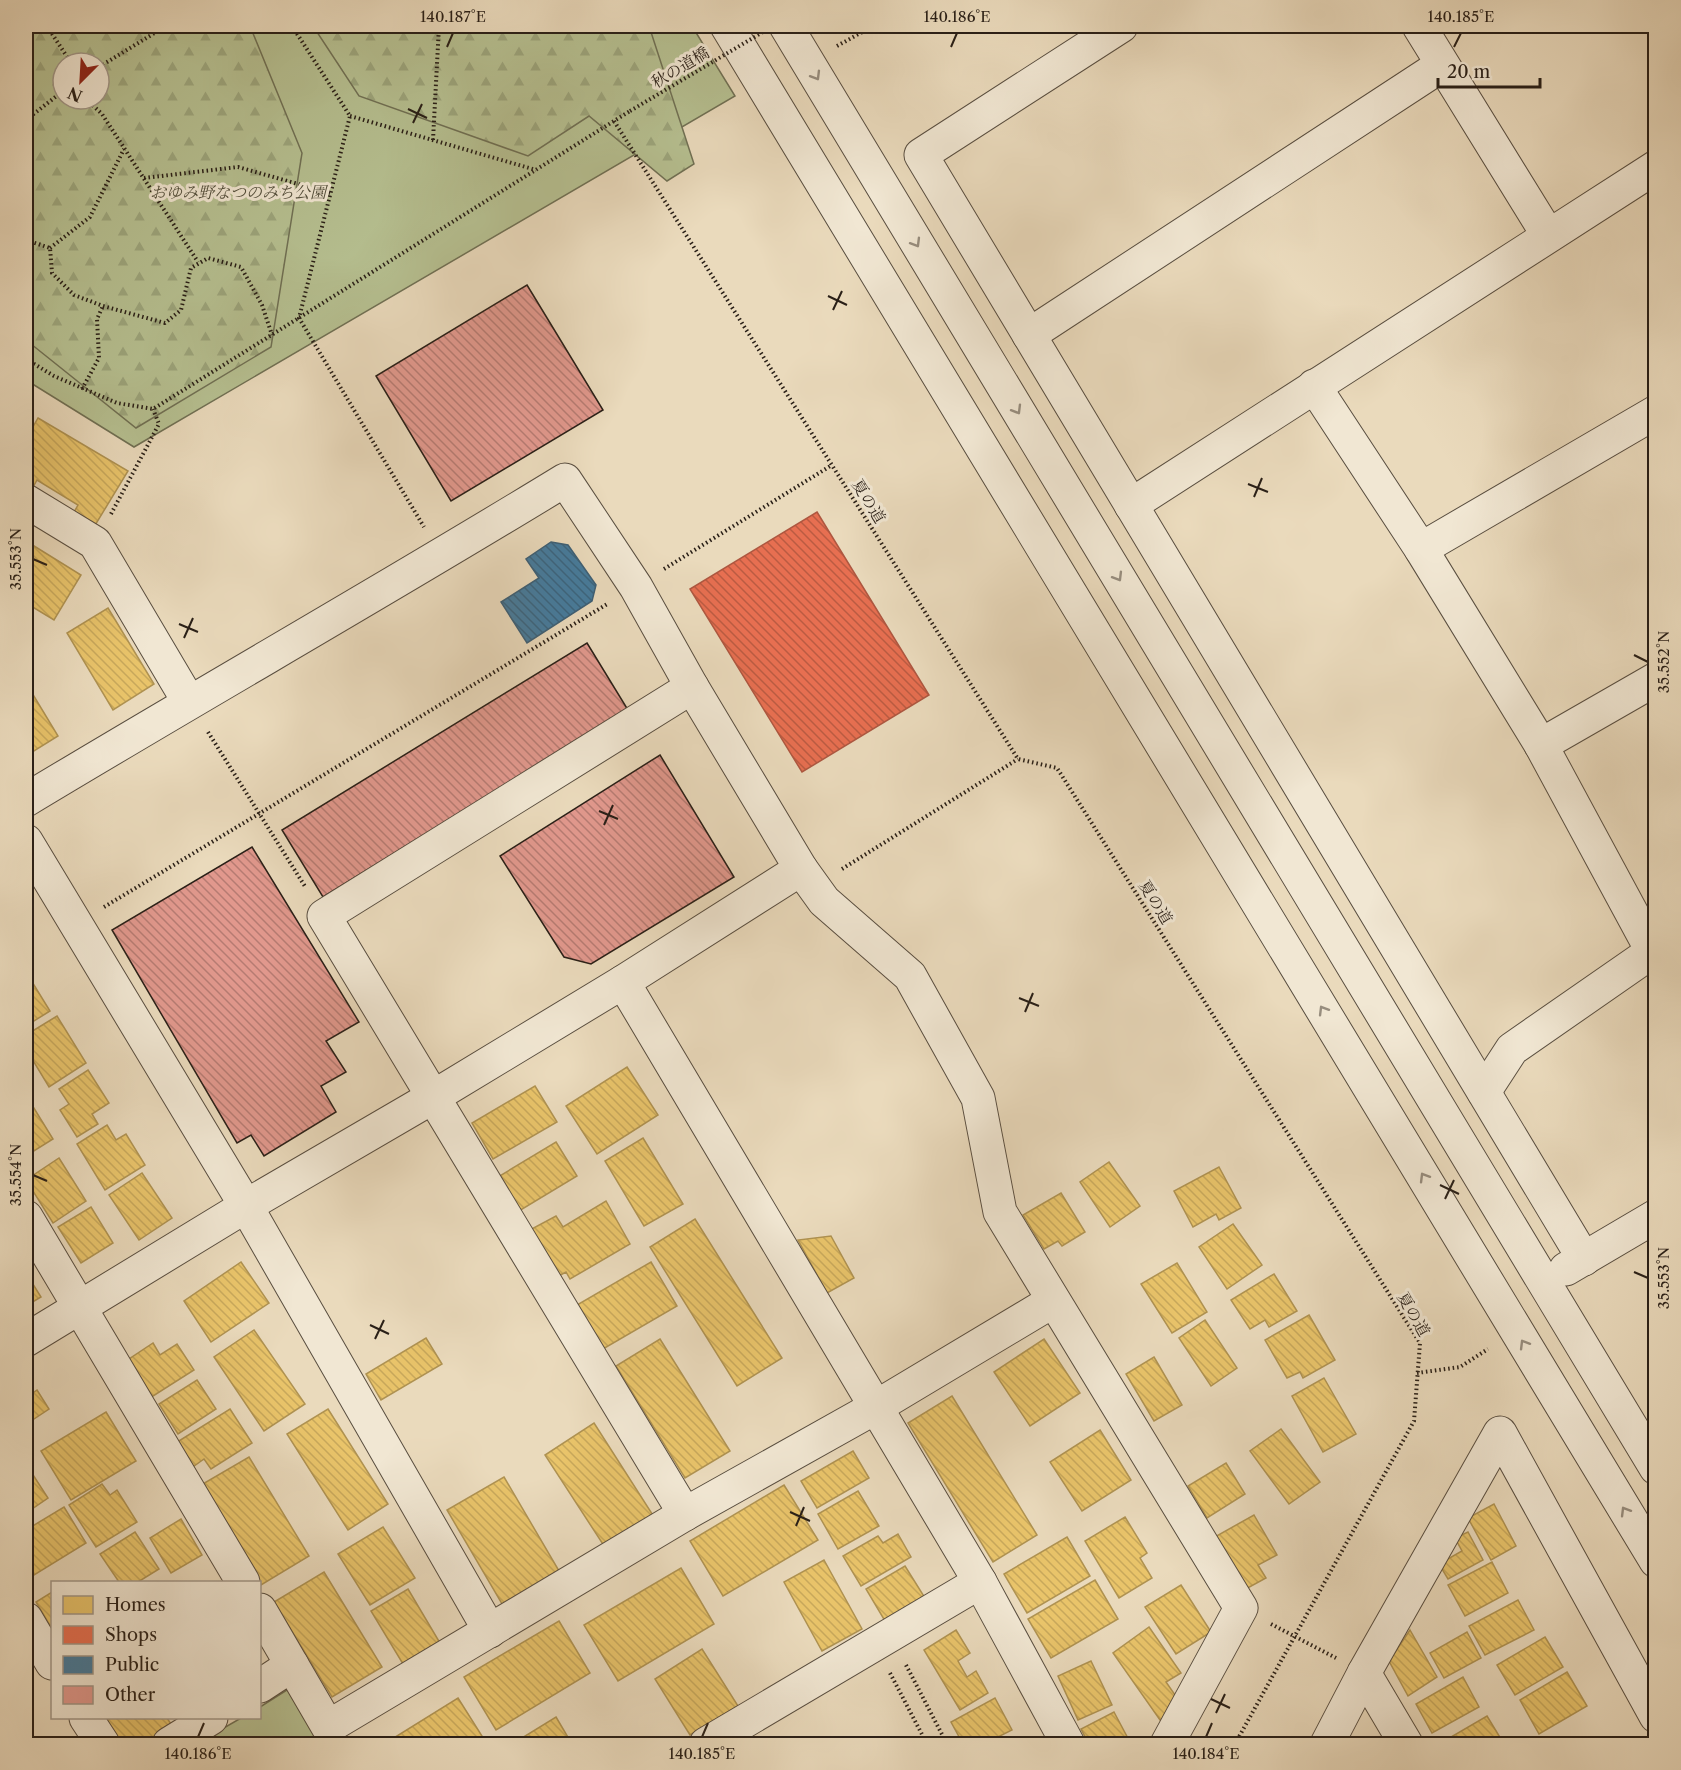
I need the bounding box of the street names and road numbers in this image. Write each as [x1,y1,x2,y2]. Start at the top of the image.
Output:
street label: 秋の道橋 [647,42,713,92]
street label: 夏の道 [848,475,890,527]
street label: 夏の道 [1135,876,1177,928]
street label: 夏の道 [1393,1288,1435,1340]

